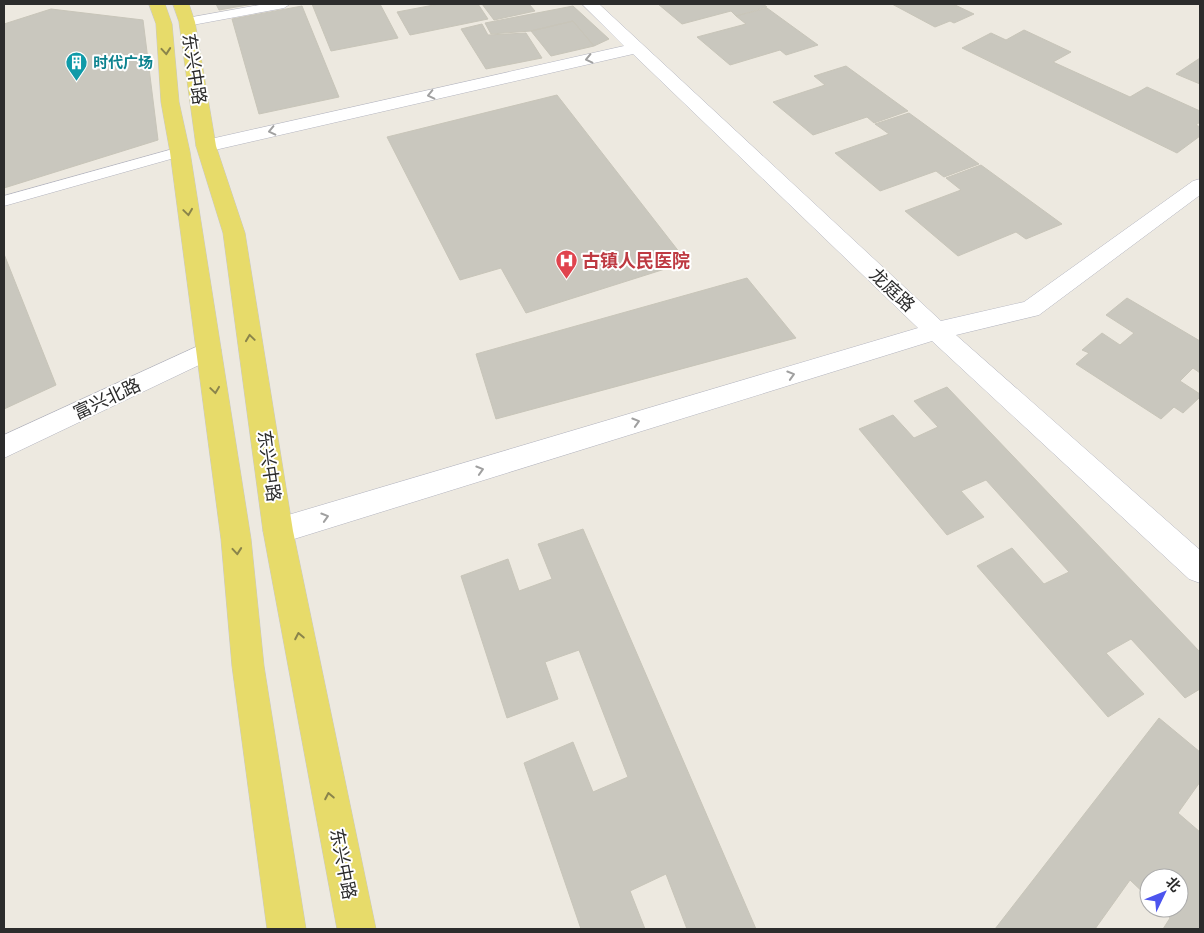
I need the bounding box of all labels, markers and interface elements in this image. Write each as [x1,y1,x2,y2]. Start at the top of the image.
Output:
street label: 东兴中路 [178,32,210,106]
one-way arrow [160,48,171,56]
building icon: 时代广场 [65,51,89,82]
one-way arrow [585,53,594,64]
place label: 时代广场 [93,54,153,72]
one-way arrow [426,89,435,100]
one-way arrow [268,125,277,136]
one-way arrow [182,209,193,217]
hospital icon: 古镇人民医院 [554,249,578,280]
place label: 古镇人民医院 [582,250,690,271]
street label: 龙庭路 [865,264,919,316]
one-way arrow [245,333,255,342]
one-way arrow [787,371,795,381]
street label: 富兴北路 [70,374,144,423]
one-way arrow [209,387,220,395]
one-way arrow [631,418,640,428]
street label: 东兴中路 [254,429,285,503]
one-way arrow [476,465,484,475]
one-way arrow [320,512,329,522]
one-way arrow [231,547,242,555]
one-way arrow [294,632,304,641]
one-way arrow [325,791,335,800]
street label: 东兴中路 [326,827,361,901]
north arrow [1139,868,1189,918]
text: 北 [1163,874,1184,895]

